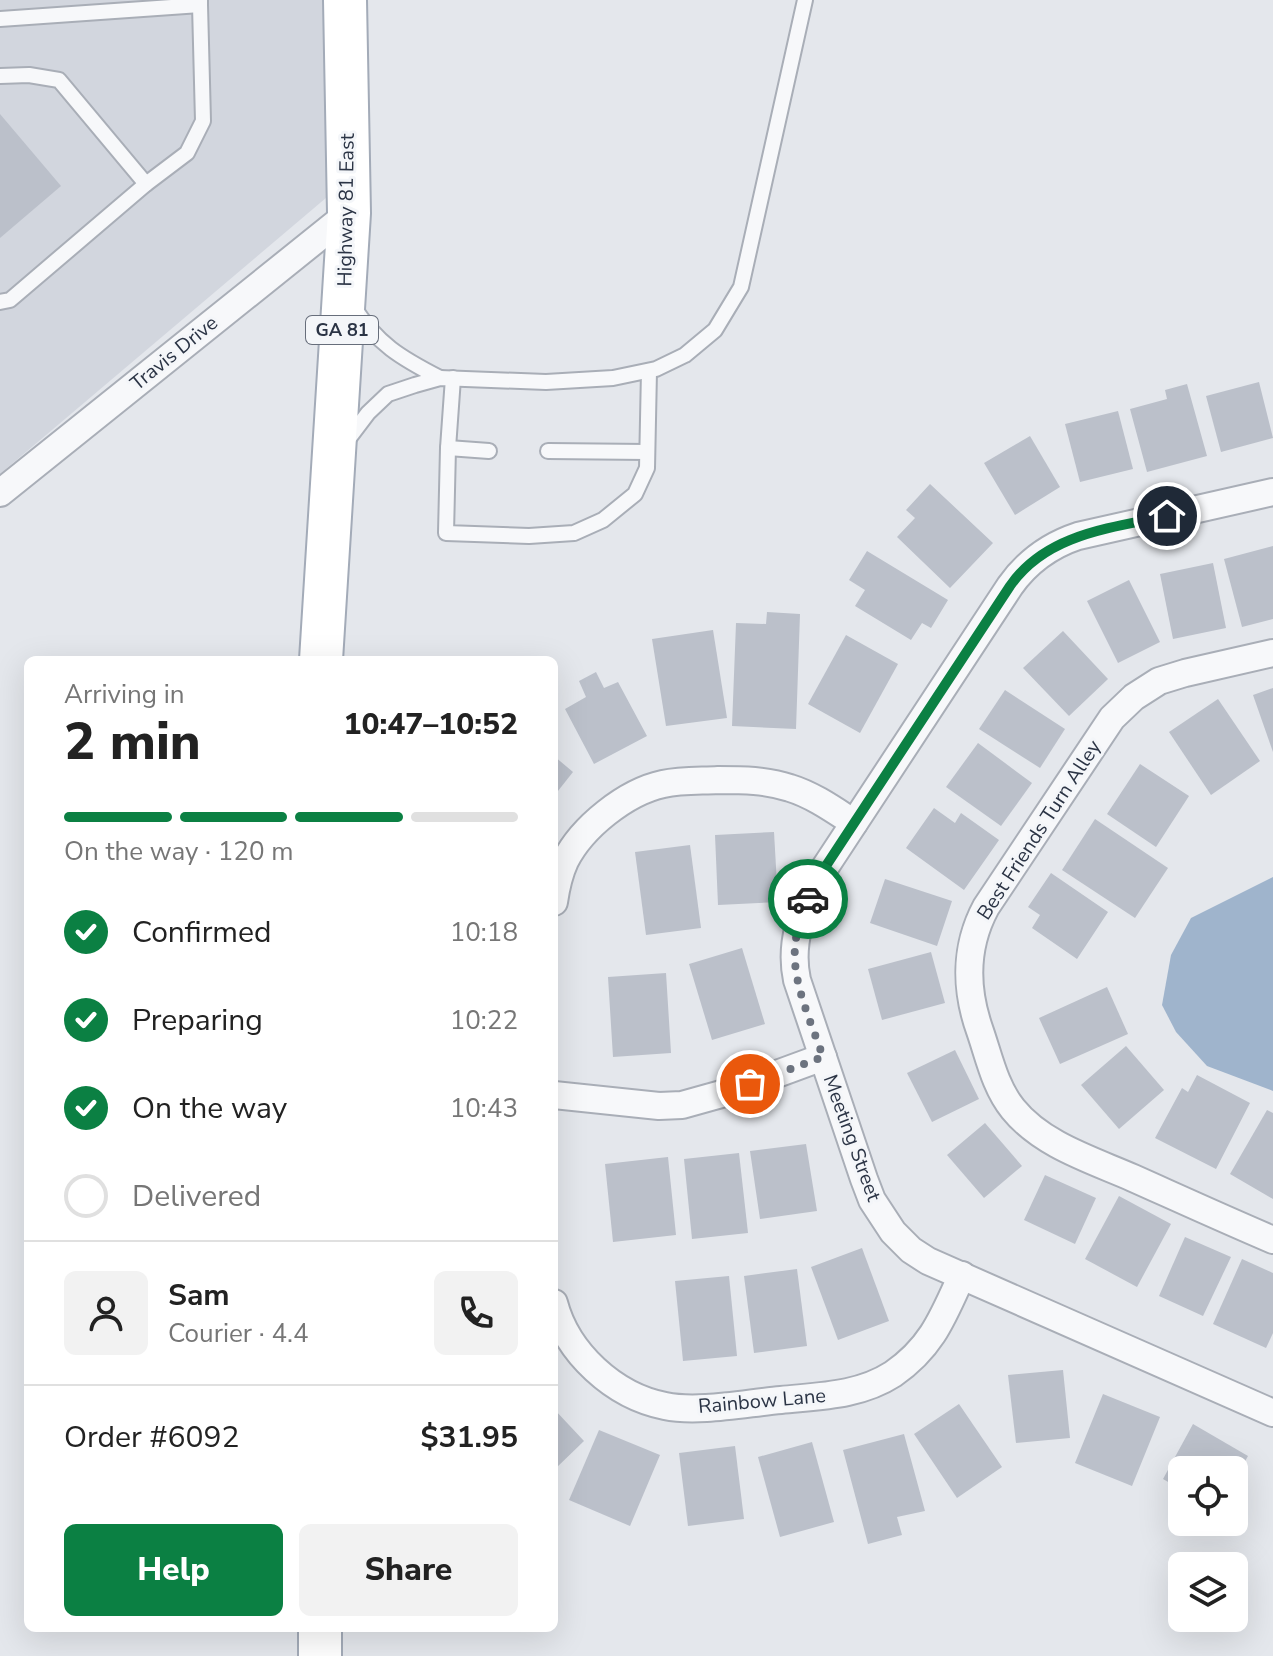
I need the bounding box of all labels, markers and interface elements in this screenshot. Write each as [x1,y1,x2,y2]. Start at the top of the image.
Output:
street label: Highway 81 East [331,132,361,287]
street label: Travis Drive [125,309,223,397]
road number: GA 81 [306,316,378,344]
pin [1133,482,1201,550]
icon: home [1145,494,1189,538]
text: Arriving in [64,677,185,712]
text: 10:47–10:52 [343,704,518,745]
text: 2 min [64,706,201,777]
street label: Best Friends Turn Alley [971,734,1108,925]
text: On the way · 120 m [64,834,293,869]
courier [768,859,848,939]
icon: car [786,877,830,921]
icon: check [64,910,108,954]
text: Confirmed [132,912,272,953]
text: 10:18 [450,915,518,950]
icon: check [64,998,108,1042]
text: Preparing [132,1000,263,1041]
text: 10:22 [450,1003,518,1038]
pin [716,1050,784,1118]
icon: bag [728,1062,772,1106]
street label: Meeting Street [817,1071,888,1206]
icon: check [64,1086,108,1130]
text: On the way [132,1088,287,1129]
text: 10:43 [450,1091,518,1126]
text: Delivered [132,1176,261,1217]
button: person [64,1271,148,1355]
button: phone [434,1271,518,1355]
text: Sam [168,1275,230,1316]
text: Courier · 4.4 [168,1316,309,1351]
street label: Rainbow Lane [697,1382,827,1420]
text: Order #6092 [64,1417,239,1458]
text: $31.95 [421,1417,518,1458]
map controls [1168,1456,1248,1632]
button: locate [1168,1456,1248,1536]
button: Help [64,1524,283,1616]
button: Share [299,1524,518,1616]
button: layers [1168,1552,1248,1632]

